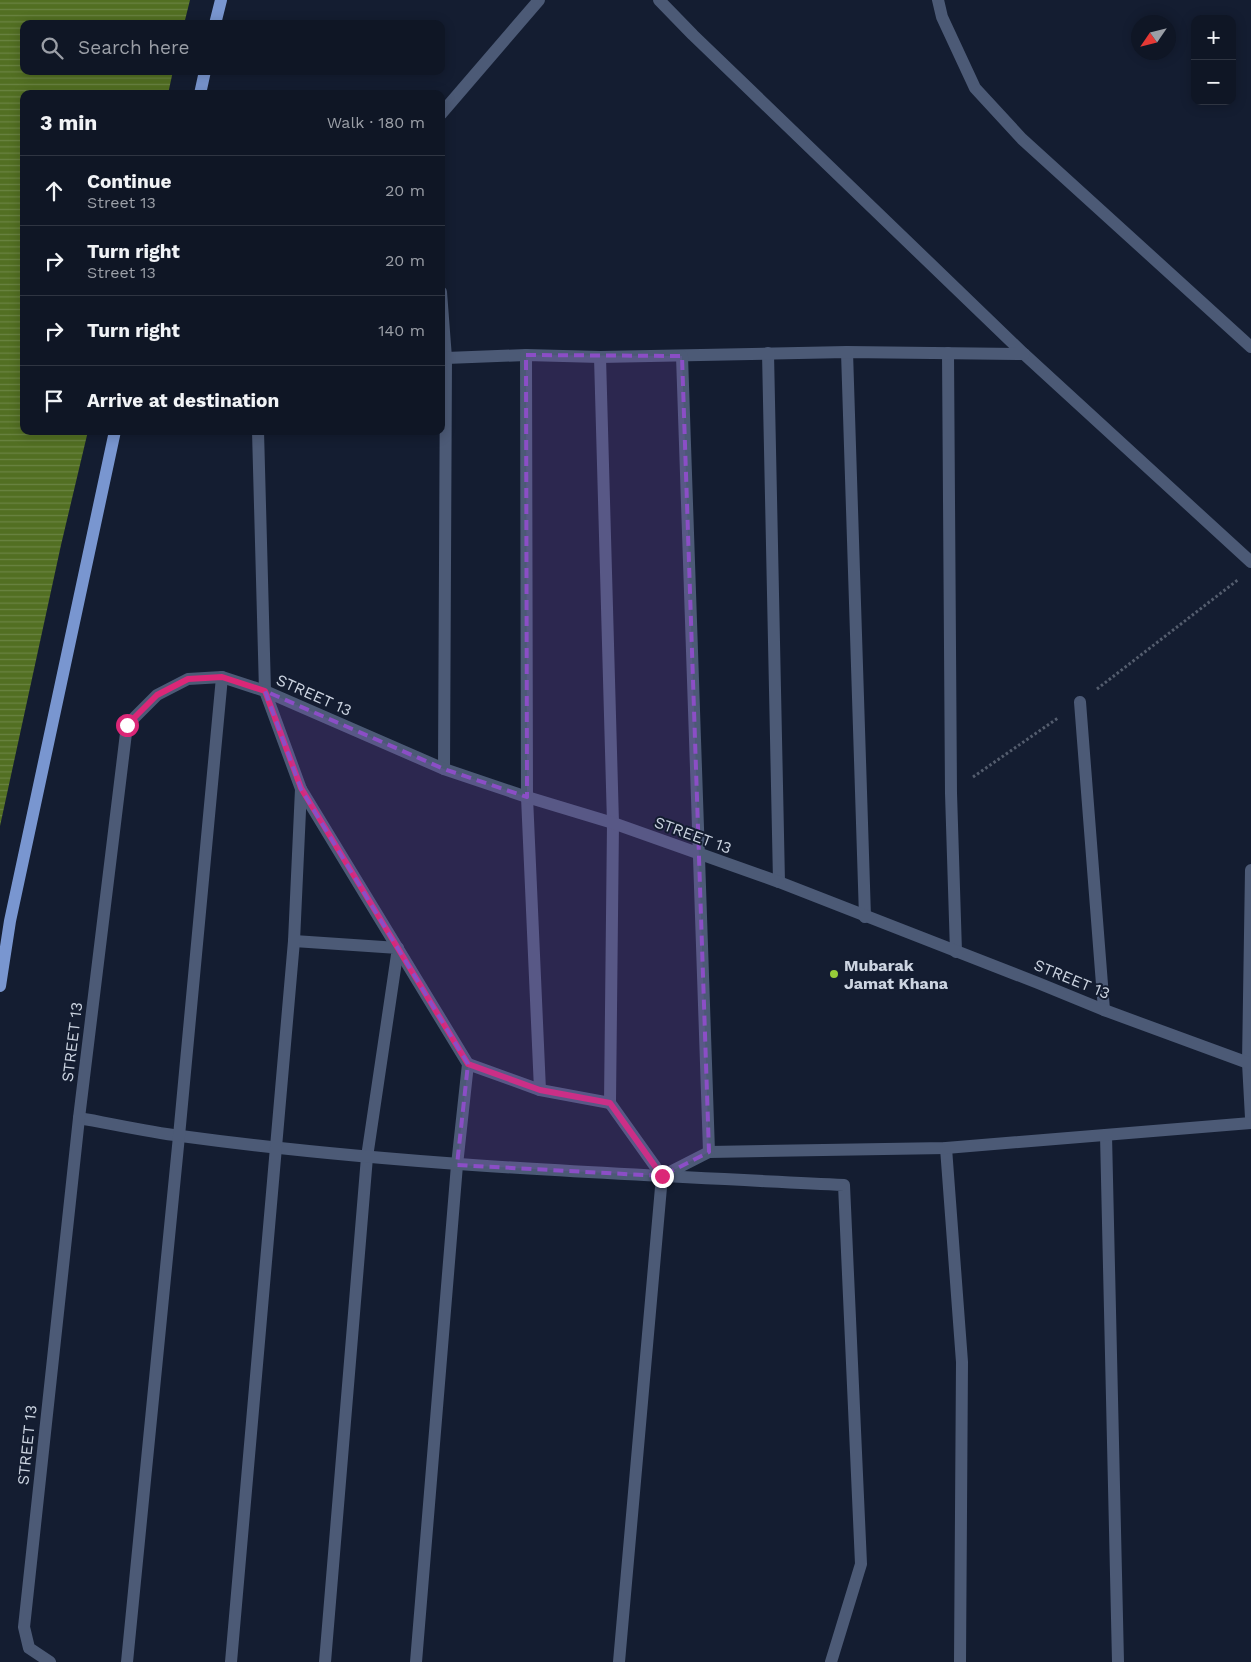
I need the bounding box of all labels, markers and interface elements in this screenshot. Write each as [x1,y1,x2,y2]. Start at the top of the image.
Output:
north arrow [1131,15,1176,60]
map controls [1191,15,1236,105]
button: + [1191,15,1236,60]
search box [20,20,445,75]
icon: search [38,34,66,62]
text: Search here [78,36,189,59]
button: − [1191,60,1236,105]
text: 3 min [40,110,97,135]
text: Walk · 180 m [327,113,425,132]
text: Continue [87,170,171,193]
icon: ahead [40,177,68,205]
text: 20 m [385,181,425,200]
text: Street 13 [87,193,156,212]
text: Turn right [87,240,180,263]
icon: right [40,247,68,275]
text: 20 m [385,251,425,270]
text: Street 13 [87,263,156,282]
icon: right [40,317,68,345]
text: Turn right [87,319,180,342]
text: 140 m [378,321,425,340]
icon: arrive [40,387,68,415]
text: Arrive at destination [87,389,279,412]
street label: STREET 13 [273,670,355,720]
route start [116,714,139,737]
street label: STREET 13 [652,812,734,858]
street label: STREET 13 [1031,955,1113,1003]
place label: Mubarak Jamat Khana [844,956,949,993]
marker: Mubarak Jamat Khana [828,968,840,980]
street label: STREET 13 [58,1001,86,1083]
route end [651,1165,674,1188]
street label: STREET 13 [13,1404,41,1486]

